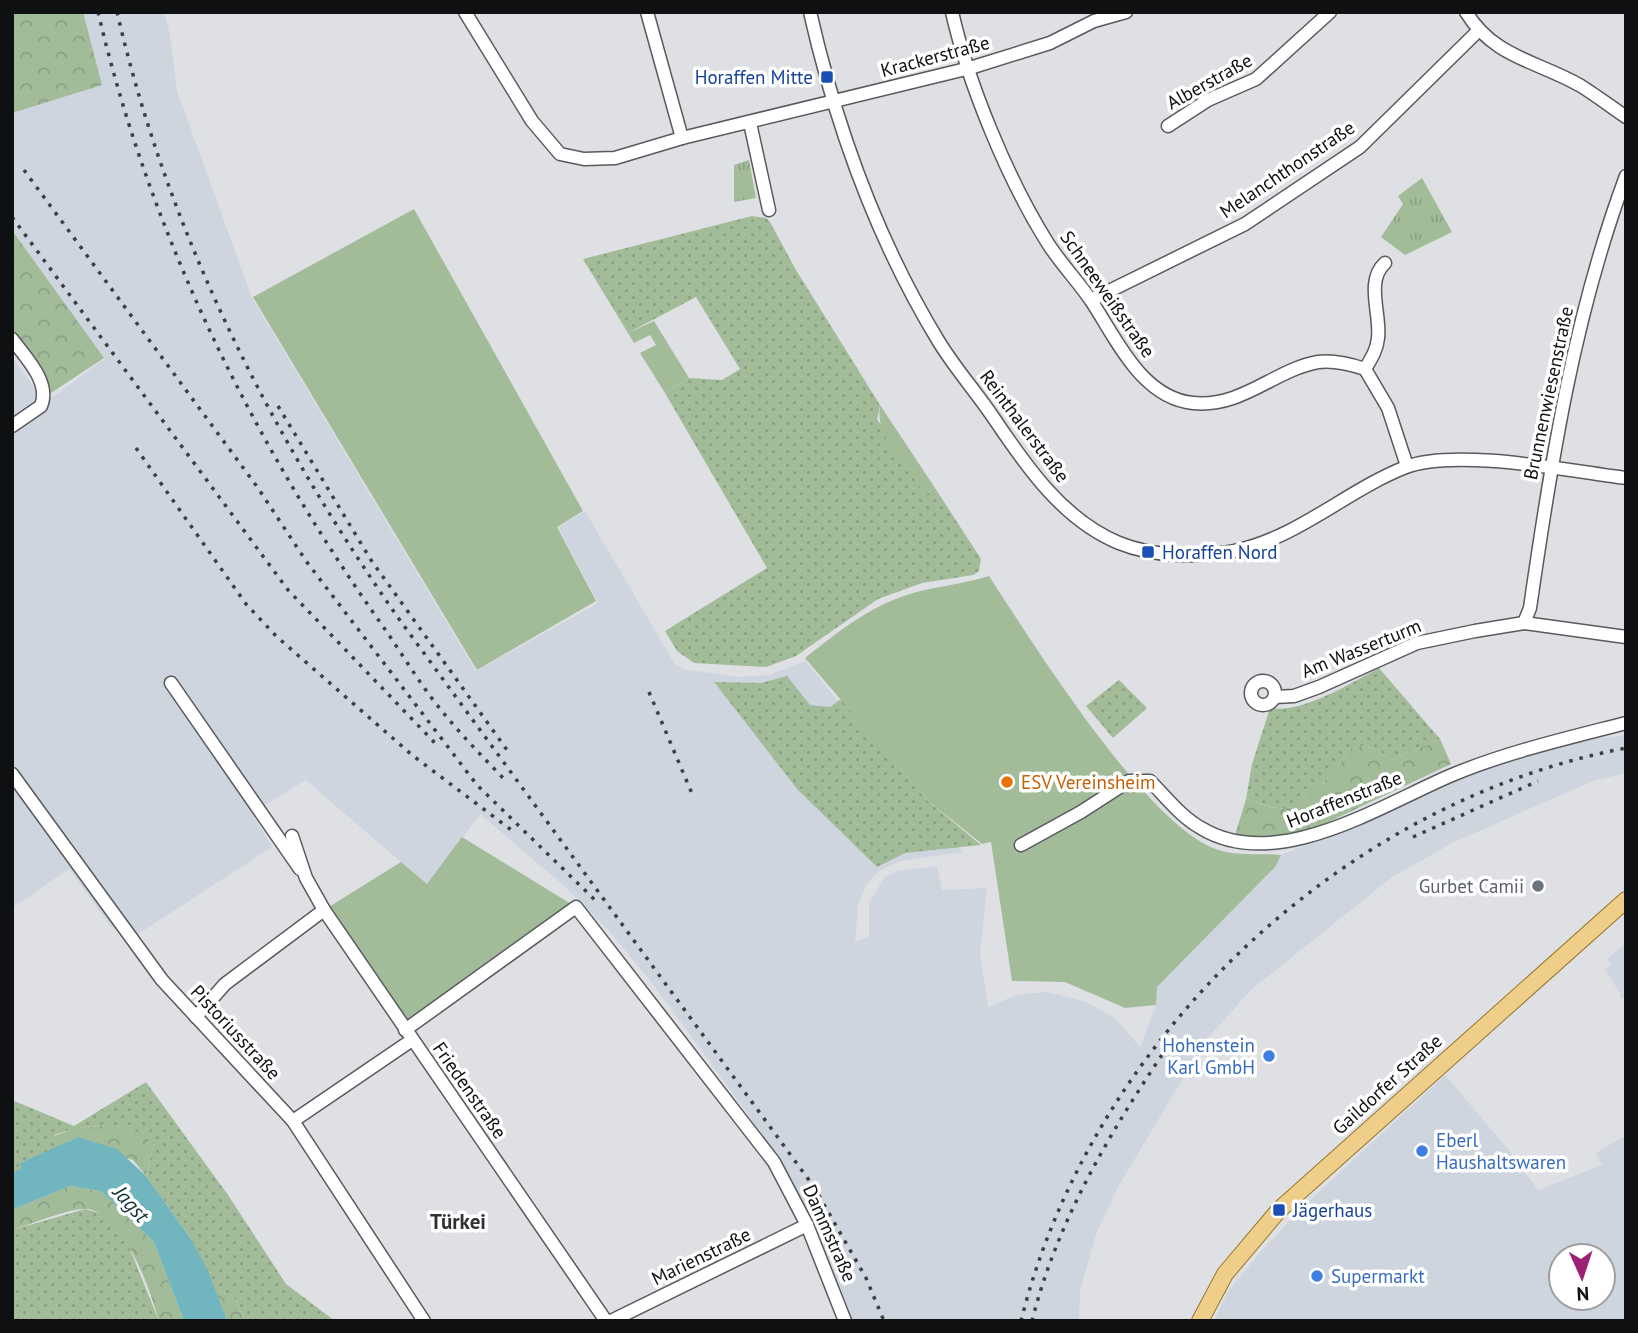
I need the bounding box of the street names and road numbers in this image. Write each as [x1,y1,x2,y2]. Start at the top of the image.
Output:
street label: Krackerstraße [878,30,992,82]
street label: Alberstraße [1162,48,1256,114]
street label: Melanchthonstraße [1215,115,1359,223]
street label: Schneeweißstraße [1055,226,1161,362]
street label: Brunnenwiesenstraße [1518,304,1578,482]
street label: Reinthalerstraße [975,365,1075,487]
street label: Am Wasserturm [1298,613,1424,683]
street label: Horaffenstraße [1283,765,1405,833]
street label: Pistoriusstraße [186,980,286,1084]
street label: Gaildorfer Straße [1327,1029,1447,1139]
street label: Friedenstraße [428,1037,512,1143]
street label: Dammstraße [798,1181,862,1285]
street label: Marienstraße [648,1222,754,1290]

